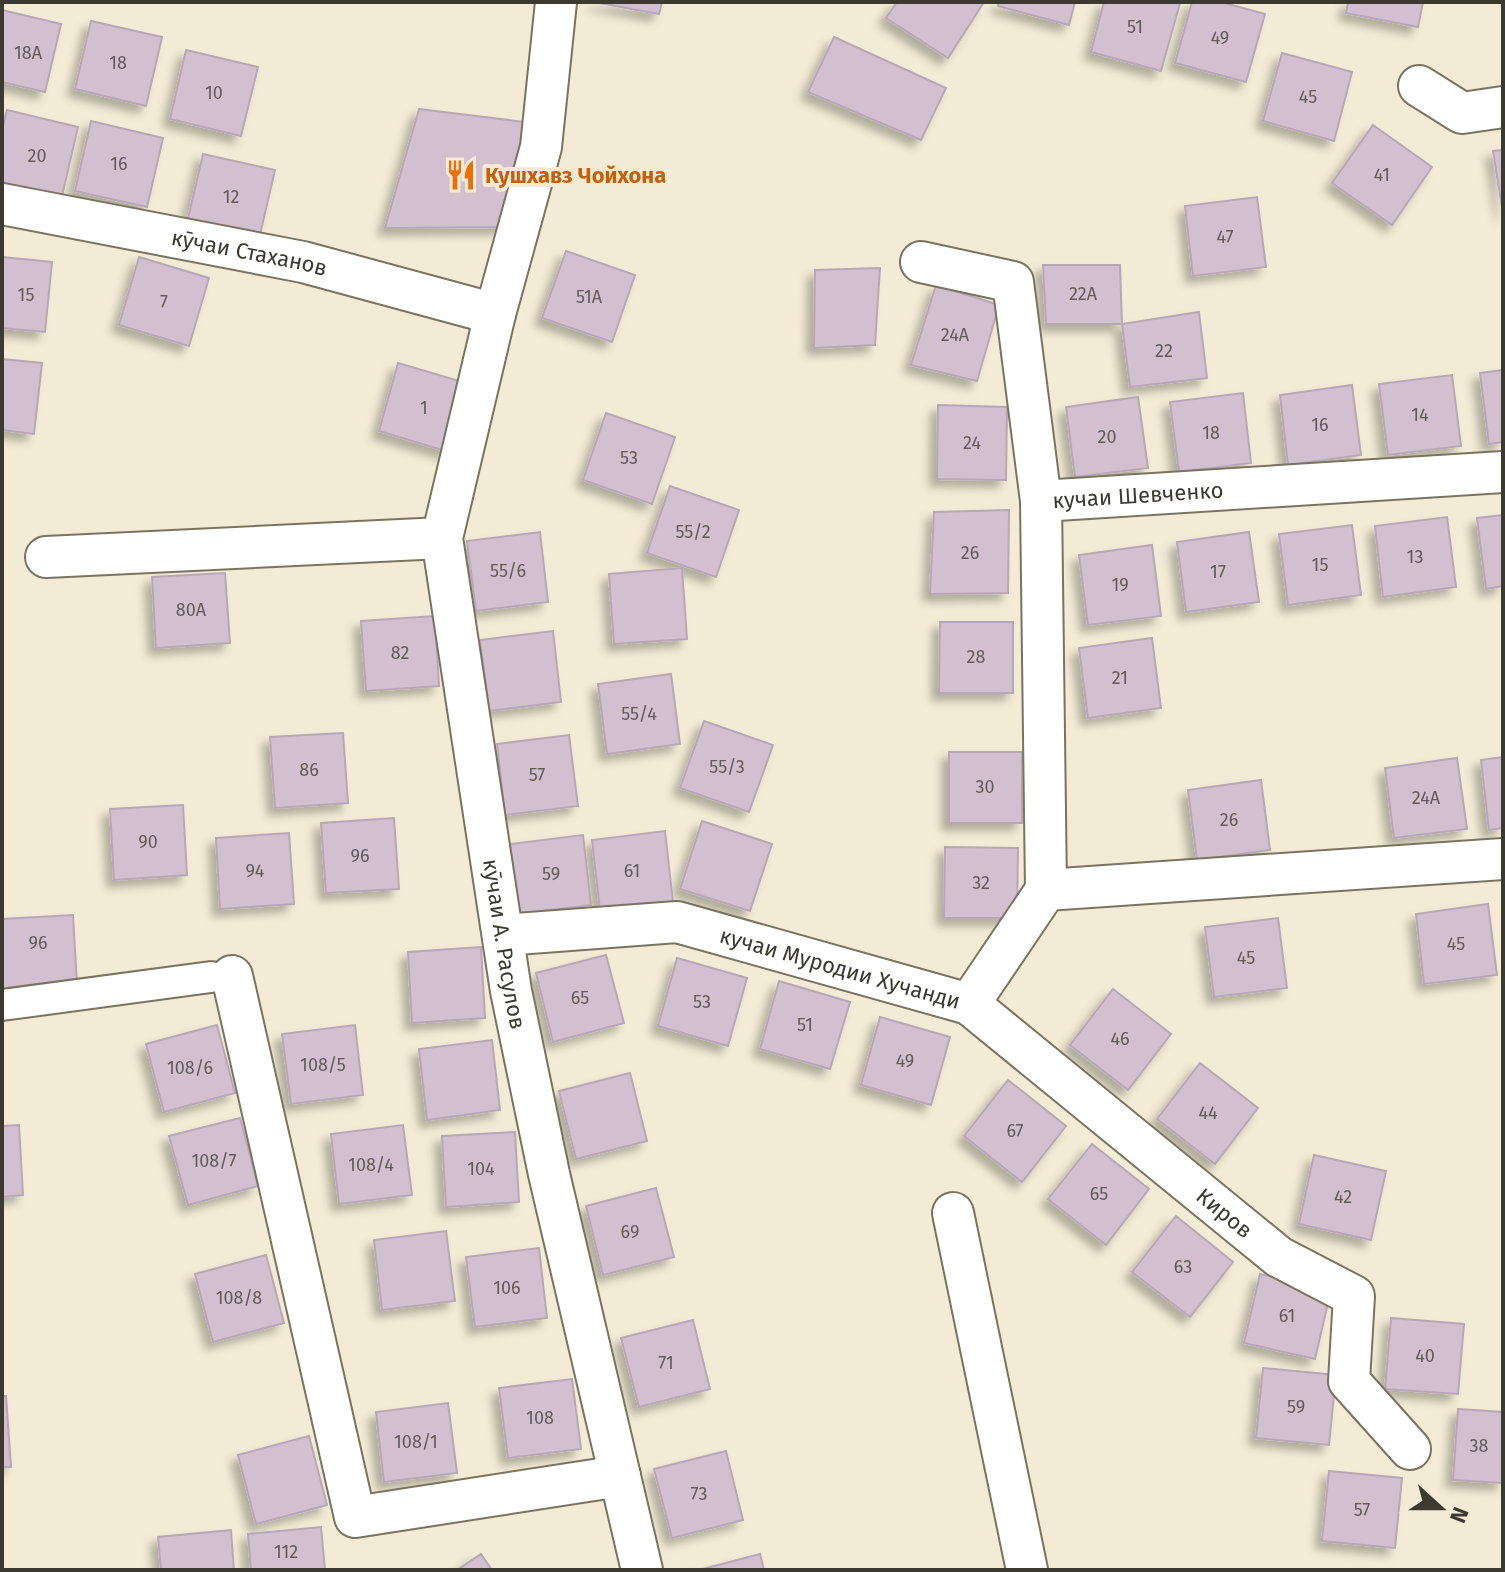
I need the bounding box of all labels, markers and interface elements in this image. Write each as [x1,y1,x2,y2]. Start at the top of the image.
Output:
house number: 51 [1127,16,1143,38]
house number: 49 [1211,27,1229,49]
house number: 18А [14,42,43,64]
house number: 18 [109,52,127,74]
house number: 10 [205,82,223,104]
house number: 45 [1299,86,1317,108]
house number: 20 [28,145,46,167]
house number: 16 [110,153,128,175]
restaurant icon: Кушхавз Чойхона [444,158,478,192]
place label: Кушхавз Чойхона [485,162,666,189]
house number: 41 [1374,164,1390,186]
house number: 12 [223,186,239,208]
street label: кӯчаи Стаханов [169,223,330,281]
house number: 47 [1216,226,1234,248]
house number: 22А [1069,283,1098,305]
house number: 15 [18,284,34,306]
house number: 51А [576,286,603,308]
house number: 7 [160,291,168,313]
house number: 24А [941,324,970,346]
house number: 22 [1155,340,1173,362]
house number: 1 [420,397,428,419]
house number: 14 [1411,404,1429,426]
house number: 16 [1311,414,1329,436]
house number: 18 [1202,422,1220,444]
house number: 20 [1098,426,1116,448]
house number: 24 [963,432,981,454]
house number: 53 [620,447,638,469]
street label: кучаи Шевченко [1052,476,1224,514]
house number: 55/2 [675,521,711,543]
house number: 26 [961,542,979,564]
house number: 13 [1407,546,1423,568]
house number: 15 [1312,554,1328,576]
house number: 55/6 [490,560,526,582]
house number: 17 [1210,561,1226,583]
house number: 19 [1111,574,1129,596]
house number: 80А [176,599,207,621]
house number: 82 [391,642,409,664]
house number: 28 [967,646,985,668]
house number: 21 [1112,667,1128,689]
house number: 55/4 [621,703,657,725]
house number: 55/3 [709,756,745,778]
house number: 86 [299,759,319,781]
house number: 57 [529,764,545,786]
house number: 30 [975,776,995,798]
house number: 24А [1412,787,1441,809]
house number: 26 [1220,809,1238,831]
house number: 90 [138,831,158,853]
house number: 96 [350,845,370,867]
street label: кӯчаи А. Расулов [478,857,532,1031]
house number: 94 [246,860,265,882]
house number: 61 [624,860,640,882]
house number: 59 [542,863,560,885]
house number: 32 [972,872,990,894]
street label: кучаи Муродии Хучанди [717,921,964,1014]
house number: 96 [28,932,48,954]
house number: 45 [1447,933,1465,955]
house number: 45 [1237,947,1255,969]
house number: 65 [571,987,589,1009]
house number: 53 [693,991,711,1013]
house number: 51 [797,1014,813,1036]
house number: 46 [1110,1028,1130,1050]
house number: 49 [896,1050,914,1072]
house number: 108/5 [300,1054,346,1076]
house number: 108/6 [167,1057,213,1079]
house number: 44 [1198,1102,1218,1124]
house number: 67 [1006,1120,1024,1142]
house number: 108/7 [191,1150,237,1172]
house number: 108/4 [348,1154,394,1176]
house number: 104 [467,1158,495,1180]
street label: Киров [1191,1182,1258,1244]
house number: 65 [1090,1183,1108,1205]
house number: 42 [1334,1186,1352,1208]
house number: 69 [621,1221,639,1243]
house number: 63 [1174,1256,1192,1278]
house number: 106 [493,1277,521,1299]
house number: 108/8 [216,1287,262,1309]
house number: 61 [1279,1305,1295,1327]
house number: 40 [1415,1345,1435,1367]
house number: 71 [658,1352,674,1374]
house number: 59 [1287,1396,1305,1418]
house number: 108 [526,1407,554,1429]
house number: 108/1 [394,1431,438,1453]
house number: 38 [1470,1435,1489,1457]
north arrow [1401,1468,1481,1548]
house number: 73 [691,1483,707,1505]
house number: 57 [1354,1499,1370,1521]
text: N [1444,1503,1474,1527]
house number: 112 [274,1541,298,1563]

